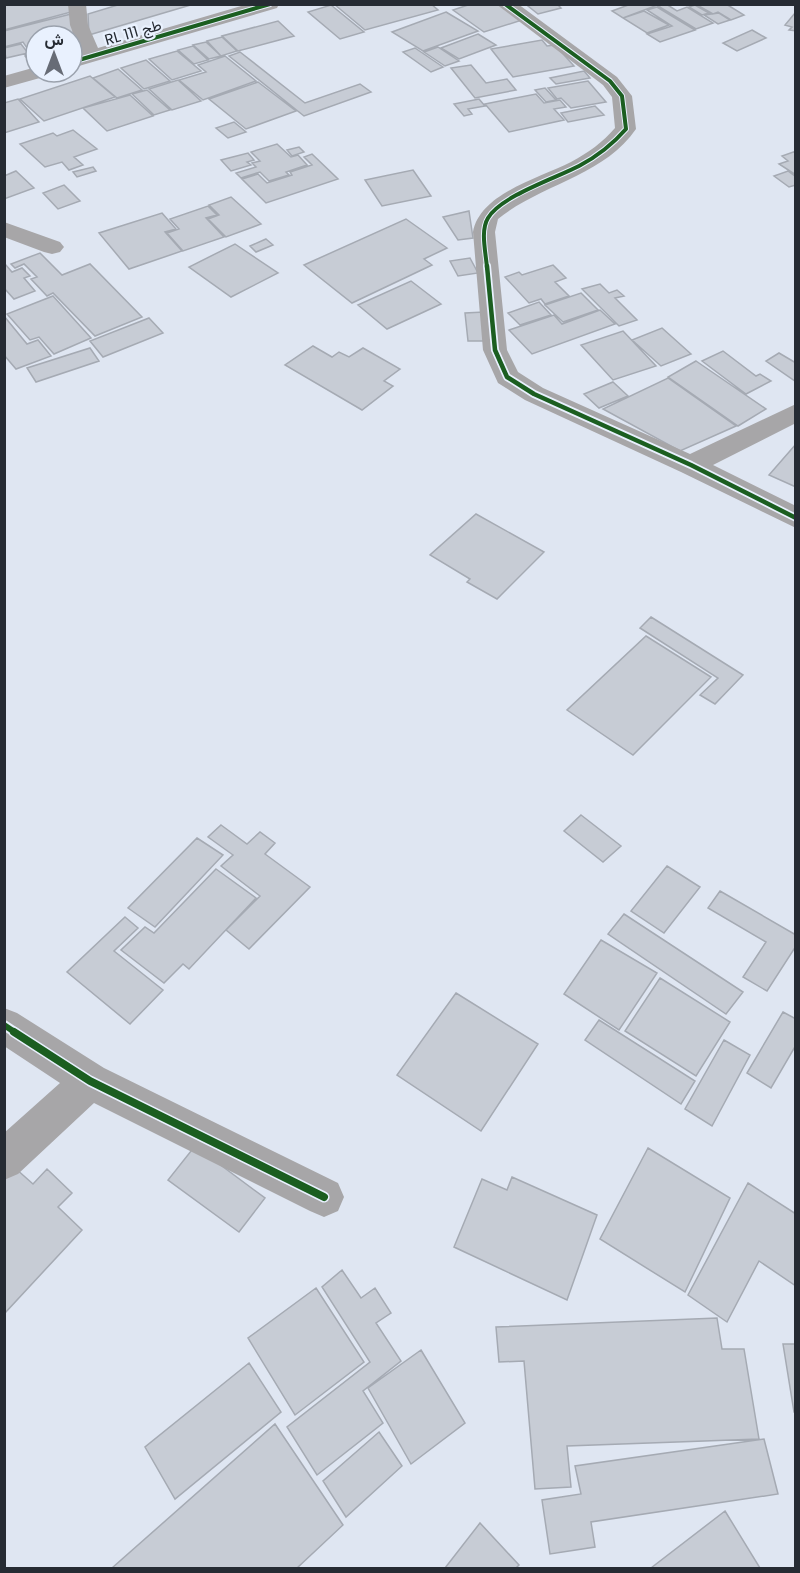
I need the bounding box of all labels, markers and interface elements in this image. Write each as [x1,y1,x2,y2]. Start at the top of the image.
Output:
street label: RL طج 111 [102,14,164,51]
north arrow [24,24,84,84]
text: ش [44,28,64,51]

